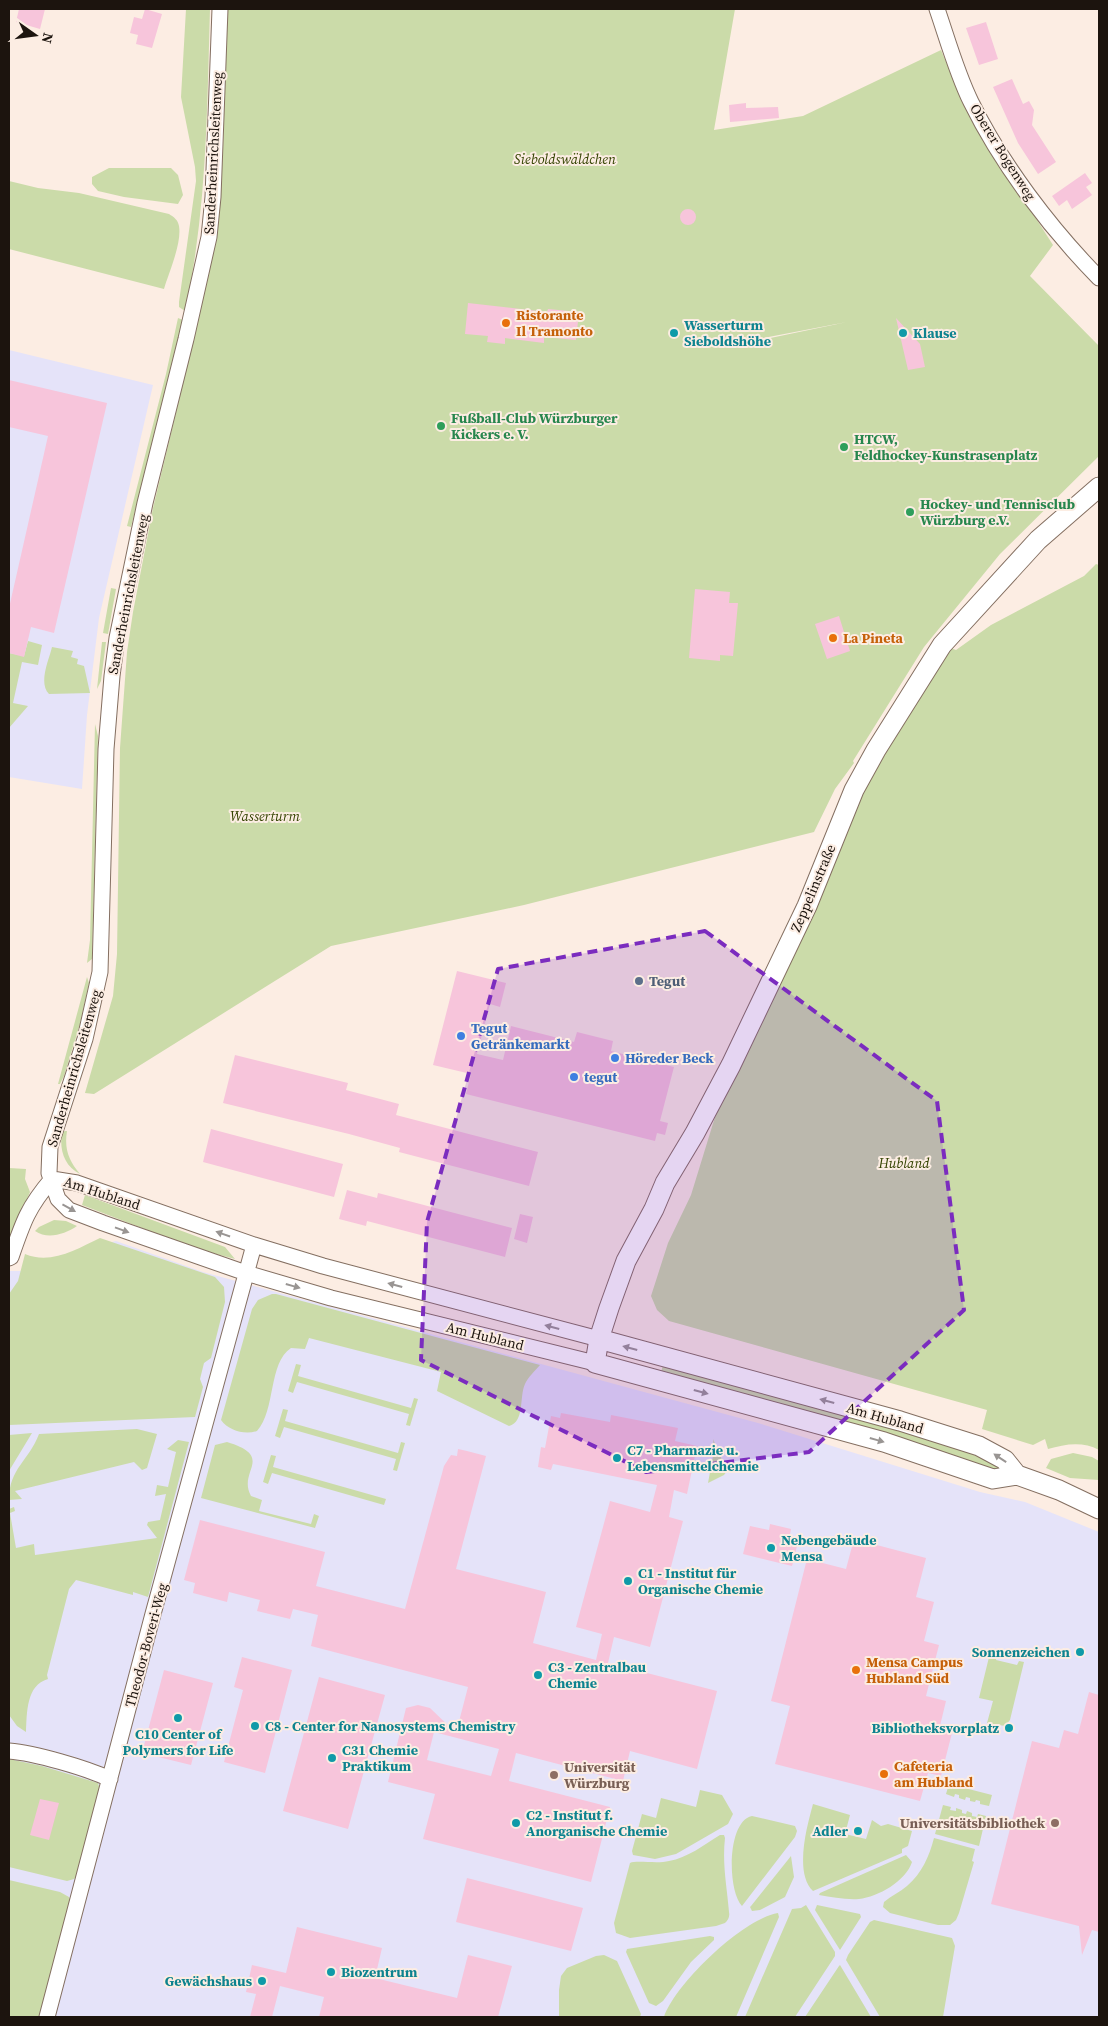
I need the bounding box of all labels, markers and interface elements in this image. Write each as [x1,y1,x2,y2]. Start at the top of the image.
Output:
north arrow [10,10,60,60]
text: N [37,31,59,46]
street label: Sanderheinrichsleitenweg [199,71,227,235]
street label: Oberer Bogenweg [965,100,1041,204]
park label: Sieboldswäldchen [514,149,616,169]
place label: Ristorante Il Tramonto [516,305,593,341]
place label: Wasserturm Sieboldshöhe [684,315,771,351]
marker: Ristorante Il Tramonto [500,317,512,329]
place label: Klause [913,323,957,343]
marker: Wasserturm Sieboldshöhe [668,327,680,339]
marker: Klause [897,327,909,339]
place label: Fußball-Club Würzburger Kickers e. V. [451,408,618,444]
marker: Fußball-Club Würzburger Kickers e. V. [435,420,447,432]
place label: HTCW, Feldhockey-Kunstrasenplatz [854,429,1038,465]
marker: HTCW, Feldhockey-Kunstrasenplatz [838,441,850,453]
place label: Hockey- und Tennisclub Würzburg e.V. [920,494,1076,530]
marker: Hockey- und Tennisclub Würzburg e.V. [904,506,916,518]
street label: Sanderheinrichsleitenweg [103,512,153,676]
place label: La Pineta [843,628,904,648]
marker: La Pineta [827,632,839,644]
park label: Wasserturm [230,806,300,826]
street label: Zeppelinstraße [785,841,841,935]
place label: Tegut [649,971,686,991]
marker: Tegut [633,975,645,987]
street label: Sanderheinrichsleitenweg [42,987,106,1149]
place label: Tegut Getränkemarkt [471,1018,571,1054]
marker: Tegut Getränkemarkt [455,1030,467,1042]
place label: Höreder Beck [625,1048,714,1068]
marker: Höreder Beck [609,1052,621,1064]
place label: tegut [584,1067,618,1087]
marker: tegut [568,1071,580,1083]
park label: Hubland [877,1153,930,1173]
street label: Am Hubland [61,1171,143,1215]
one-way arrow [63,1204,76,1213]
one-way arrow [115,1226,130,1234]
one-way arrow [215,1230,230,1237]
one-way arrow [388,1281,403,1289]
one-way arrow [286,1283,301,1291]
street label: Am Hubland [444,1317,526,1355]
one-way arrow [545,1323,560,1331]
one-way arrow [622,1343,637,1351]
one-way arrow [693,1388,708,1396]
one-way arrow [819,1397,834,1405]
street label: Am Hubland [844,1397,926,1439]
one-way arrow [870,1436,885,1444]
place label: C7 - Pharmazie u. Lebensmittelchemie [627,1440,759,1476]
marker: C7 - Pharmazie u. Lebensmittelchemie [611,1452,623,1464]
one-way arrow [993,1453,1007,1463]
place label: Nebengebäude Mensa [781,1530,876,1566]
marker: Nebengebäude Mensa [765,1542,777,1554]
place label: C1 - Institut für Organische Chemie [638,1563,763,1599]
marker: C1 - Institut für Organische Chemie [622,1575,634,1587]
street label: Theodor-Boveri-Weg [120,1581,172,1709]
place label: Sonnenzeichen [972,1642,1070,1662]
marker: Sonnenzeichen [1074,1646,1086,1658]
place label: Mensa Campus Hubland Süd [866,1652,963,1688]
place label: C3 - Zentralbau Chemie [548,1657,647,1693]
marker: Mensa Campus Hubland Süd [850,1664,862,1676]
marker: C3 - Zentralbau Chemie [532,1669,544,1681]
marker: C10 Center of Polymers for Life [172,1712,184,1724]
place label: C8 - Center for Nanosystems Chemistry [265,1716,516,1736]
place label: Bibliotheksvorplatz [871,1718,1000,1738]
marker: C8 - Center for Nanosystems Chemistry [249,1720,261,1732]
marker: Bibliotheksvorplatz [1003,1722,1015,1734]
place label: C10 Center of Polymers for Life [123,1724,233,1760]
place label: C31 Chemie Praktikum [342,1740,418,1776]
marker: C31 Chemie Praktikum [326,1752,338,1764]
place label: Cafeteria am Hubland [894,1756,974,1792]
place label: Universität Würzburg [564,1757,637,1793]
marker: Cafeteria am Hubland [878,1768,890,1780]
marker: Universität Würzburg [548,1769,560,1781]
place label: C2 - Institut f. Anorganische Chemie [526,1805,667,1841]
place label: Universitätsbibliothek [900,1813,1046,1833]
marker: C2 - Institut f. Anorganische Chemie [510,1817,522,1829]
marker: Universitätsbibliothek [1049,1817,1061,1829]
place label: Adler [812,1821,848,1841]
marker: Adler [852,1825,864,1837]
place label: Biozentrum [341,1962,418,1982]
marker: Biozentrum [325,1966,337,1978]
place label: Gewächshaus [165,1971,253,1991]
marker: Gewächshaus [256,1975,268,1987]

